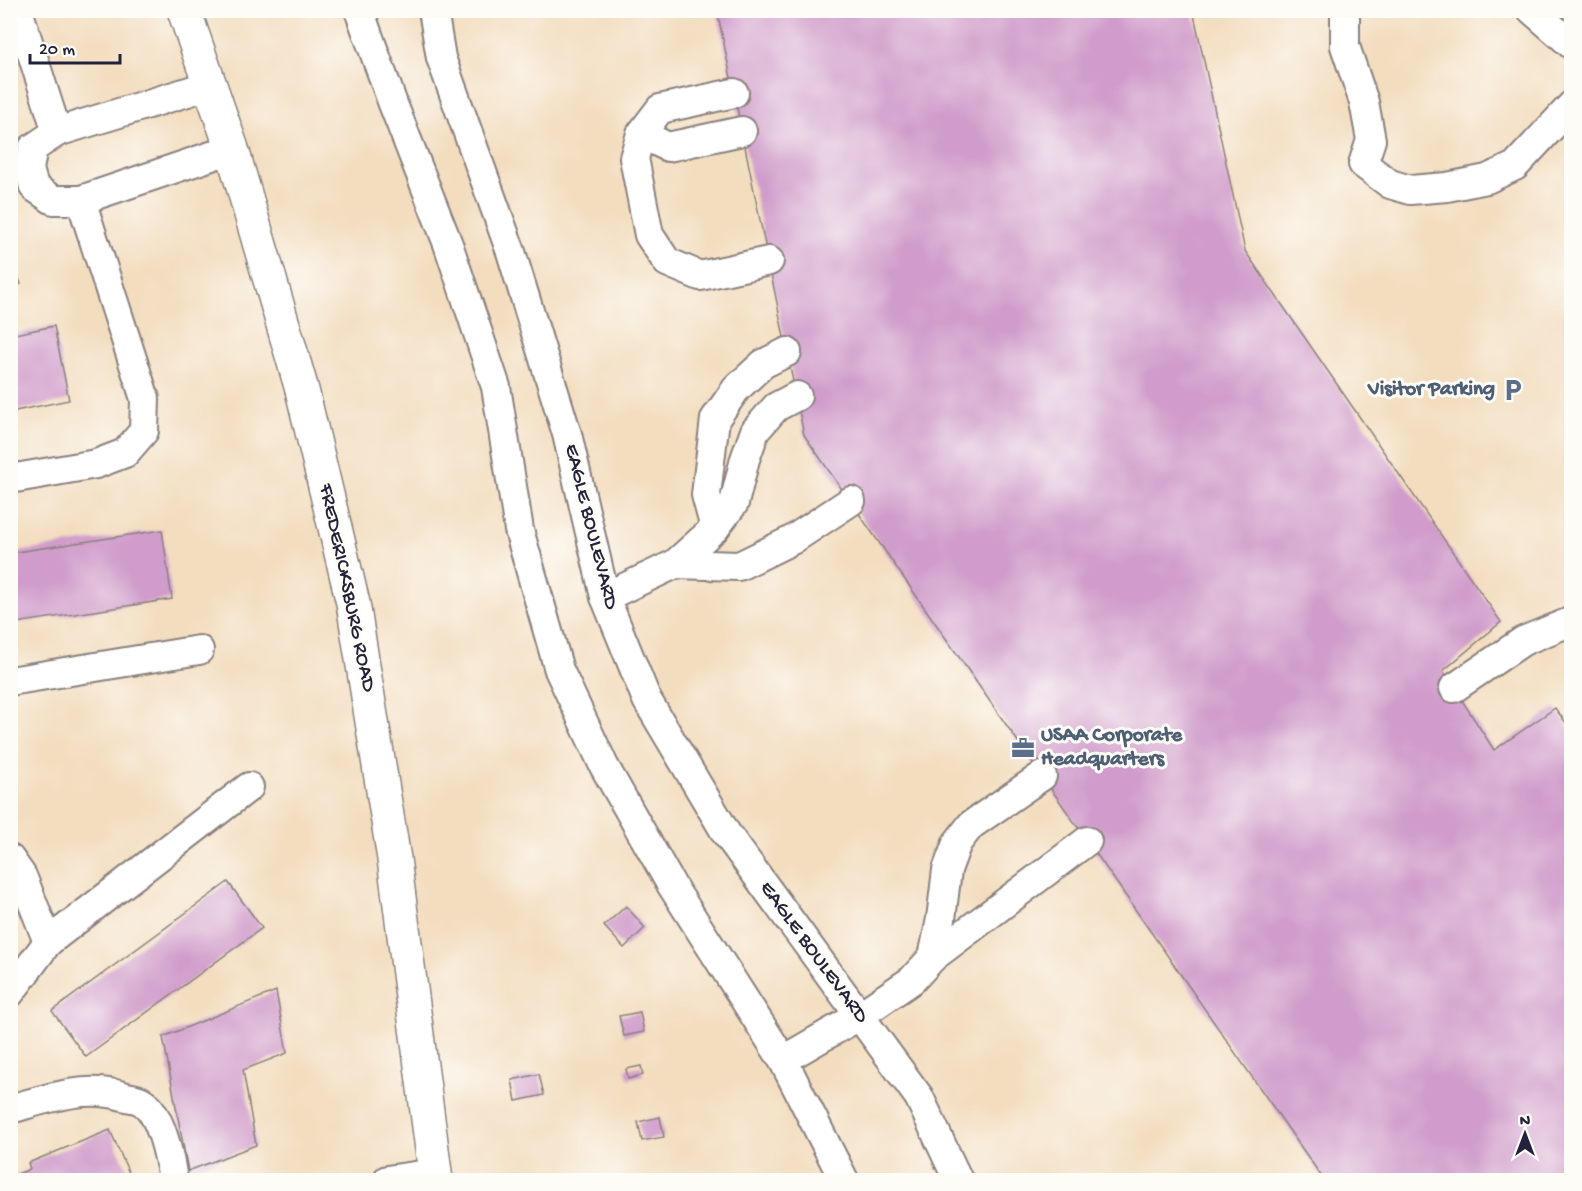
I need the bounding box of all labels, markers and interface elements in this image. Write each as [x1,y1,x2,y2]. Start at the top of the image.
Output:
scale bar [30,27,120,65]
text: 20 m [39,40,75,61]
parking icon: Visitor Parking [1500,377,1526,403]
place label: Visitor Parking [1367,378,1495,403]
street label: EAGLE BOULEVARD [557,442,623,613]
street label: FREDERICKSBURG ROAD [312,481,380,695]
place label: USAA Corporate Headquarters [1041,724,1183,773]
office icon: USAA Corporate Headquarters [1010,735,1036,761]
street label: EAGLE BOULEVARD [753,877,873,1029]
north arrow [1495,1104,1555,1164]
text: N [1520,1113,1531,1132]

